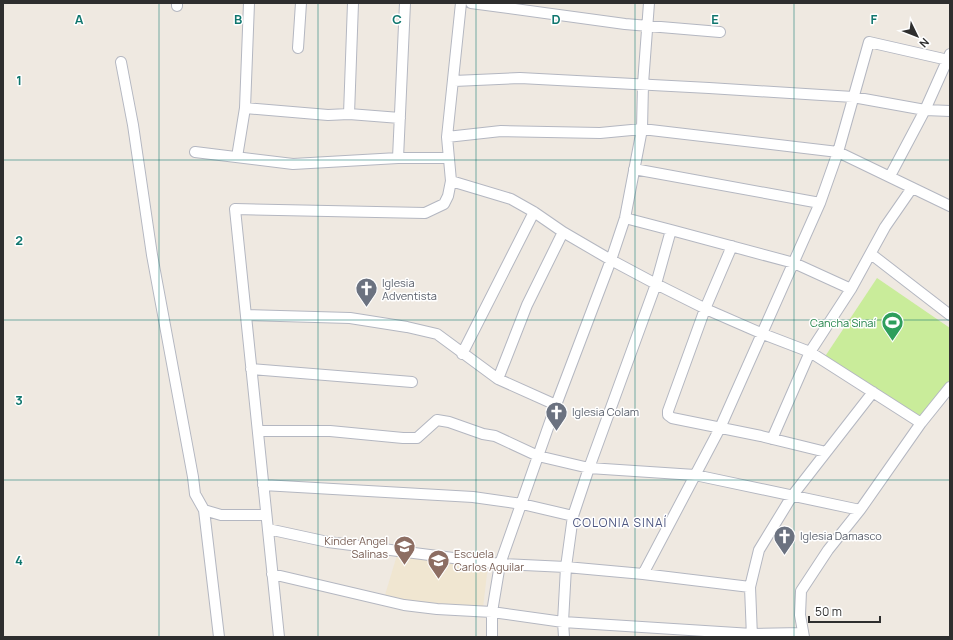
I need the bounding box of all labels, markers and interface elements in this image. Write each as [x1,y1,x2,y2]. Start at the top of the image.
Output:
text: A [75,10,84,28]
text: B [234,10,242,28]
text: C [392,10,402,28]
text: D [551,10,561,28]
text: E [711,10,719,28]
text: F [871,10,878,28]
north arrow [897,16,937,56]
text: N [916,35,933,51]
text: 1 [16,71,22,89]
text: 2 [15,231,23,249]
place label: Iglesia Adventista [382,275,437,303]
church icon: Iglesia Adventista [353,276,379,309]
sports icon: Cancha Sinaí [879,310,905,343]
place label: Cancha Sinaí [810,315,876,330]
text: 3 [15,391,23,409]
church icon: Iglesia Colam [544,399,570,432]
place label: Iglesia Colam [572,404,639,419]
district label: COLONIA SINAÍ [573,514,667,531]
church icon: Iglesia Damasco [771,523,797,556]
place label: Iglesia Damasco [800,528,882,543]
place label: Kinder Angel Salinas [324,533,388,561]
school or university icon: Kinder Angel Salinas [391,534,417,567]
place label: Escuela Carlos Aguilar [454,546,524,574]
school or university icon: Escuela Carlos Aguilar [425,547,451,580]
text: 4 [15,551,23,569]
scale bar [809,598,880,624]
text: 50 m [815,603,842,620]

